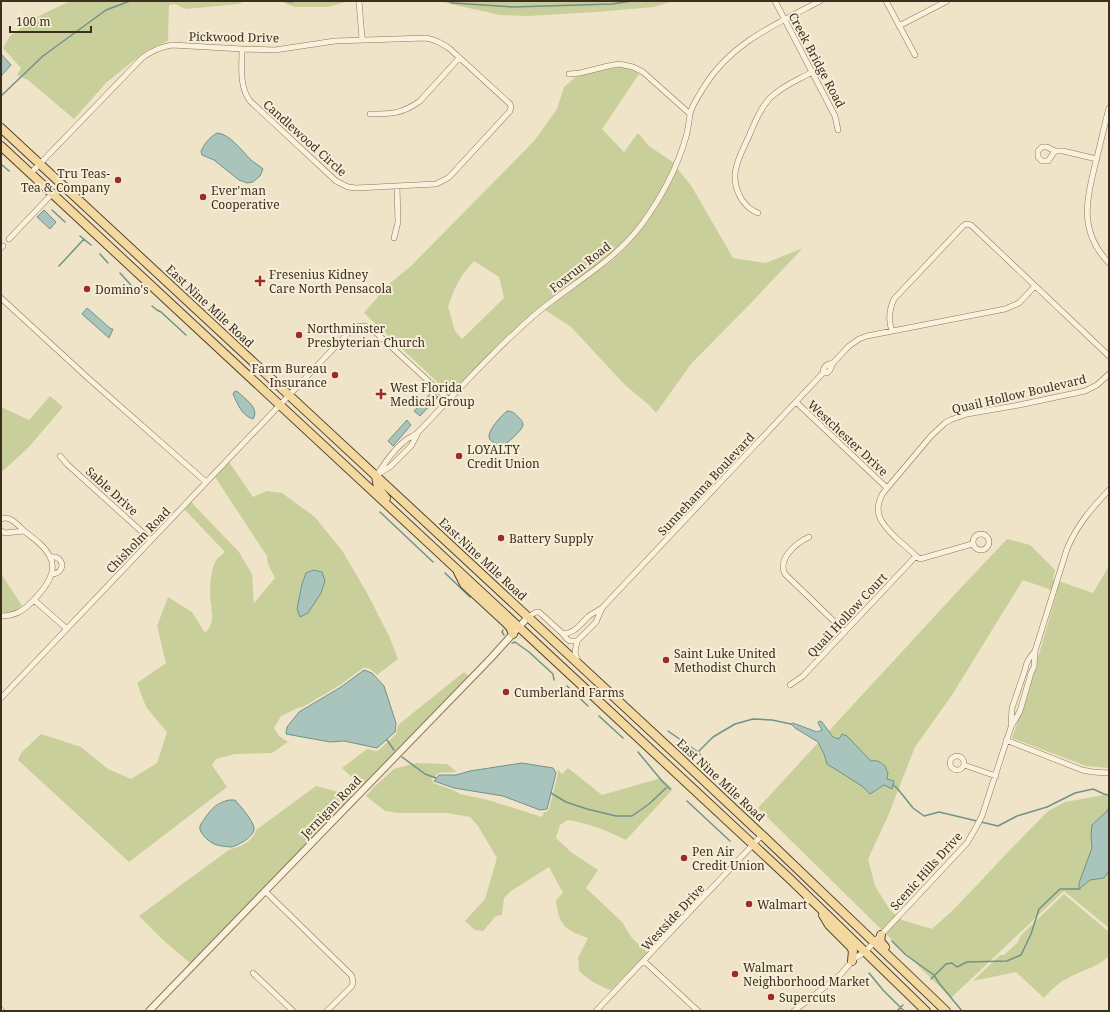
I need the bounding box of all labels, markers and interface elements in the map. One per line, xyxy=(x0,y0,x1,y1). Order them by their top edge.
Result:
scale bar xyxy=(10,8,91,34)
street label: Creek Bridge Road xyxy=(785,9,850,111)
text: 100 m xyxy=(16,13,51,30)
street label: Pickwood Drive xyxy=(189,28,279,46)
street label: Candlewood Circle xyxy=(260,96,350,180)
place label: Tru Teas- Tea & Company xyxy=(21,165,110,196)
marker: Tru Teas- Tea & Company xyxy=(113,175,123,185)
place label: Ever'man Cooperative xyxy=(211,182,280,213)
marker: Ever'man Cooperative xyxy=(198,192,208,202)
street label: Foxrun Road xyxy=(546,237,615,296)
street label: East Nine Mile Road xyxy=(162,261,258,352)
place label: Fresenius Kidney Care North Pensacola xyxy=(269,266,392,297)
marker: Fresenius Kidney Care North Pensacola xyxy=(254,275,266,287)
place label: Domino's xyxy=(95,281,149,298)
marker: Domino's xyxy=(82,284,92,294)
place label: Northminster Presbyterian Church xyxy=(307,320,426,351)
marker: Northminster Presbyterian Church xyxy=(294,330,304,340)
place label: Farm Bureau Insurance xyxy=(252,360,327,391)
marker: Farm Bureau Insurance xyxy=(330,370,340,380)
street label: Quail Hollow Boulevard xyxy=(950,370,1089,418)
place label: West Florida Medical Group xyxy=(390,379,475,410)
marker: West Florida Medical Group xyxy=(375,388,387,400)
street label: Westchester Drive xyxy=(804,396,892,480)
street label: Sunnehanna Boulevard xyxy=(654,428,759,539)
place label: LOYALTY Credit Union xyxy=(467,441,540,472)
marker: LOYALTY Credit Union xyxy=(454,451,464,461)
street label: Sable Drive xyxy=(82,463,142,519)
street label: Chisholm Road xyxy=(102,503,174,577)
street label: East Nine Mile Road xyxy=(435,514,531,605)
place label: Battery Supply xyxy=(509,530,594,547)
marker: Battery Supply xyxy=(496,533,506,543)
street label: Quail Hollow Court xyxy=(803,569,891,661)
place label: Saint Luke United Methodist Church xyxy=(674,645,777,676)
marker: Saint Luke United Methodist Church xyxy=(661,655,671,665)
place label: Cumberland Farms xyxy=(514,684,624,701)
marker: Cumberland Farms xyxy=(501,687,511,697)
street label: East Nine Mile Road xyxy=(673,735,769,826)
street label: Jernigan Road xyxy=(296,772,366,843)
street label: Scenic Hills Drive xyxy=(886,828,966,914)
place label: Pen Air Credit Union xyxy=(692,843,765,874)
marker: Pen Air Credit Union xyxy=(679,853,689,863)
street label: Westside Drive xyxy=(638,880,708,954)
place label: Walmart xyxy=(757,896,807,913)
marker: Walmart xyxy=(744,899,754,909)
place label: Walmart Neighborhood Market xyxy=(743,959,869,990)
marker: Walmart Neighborhood Market xyxy=(730,969,740,979)
place label: Supercuts xyxy=(779,989,836,1006)
marker: Supercuts xyxy=(766,992,776,1002)

